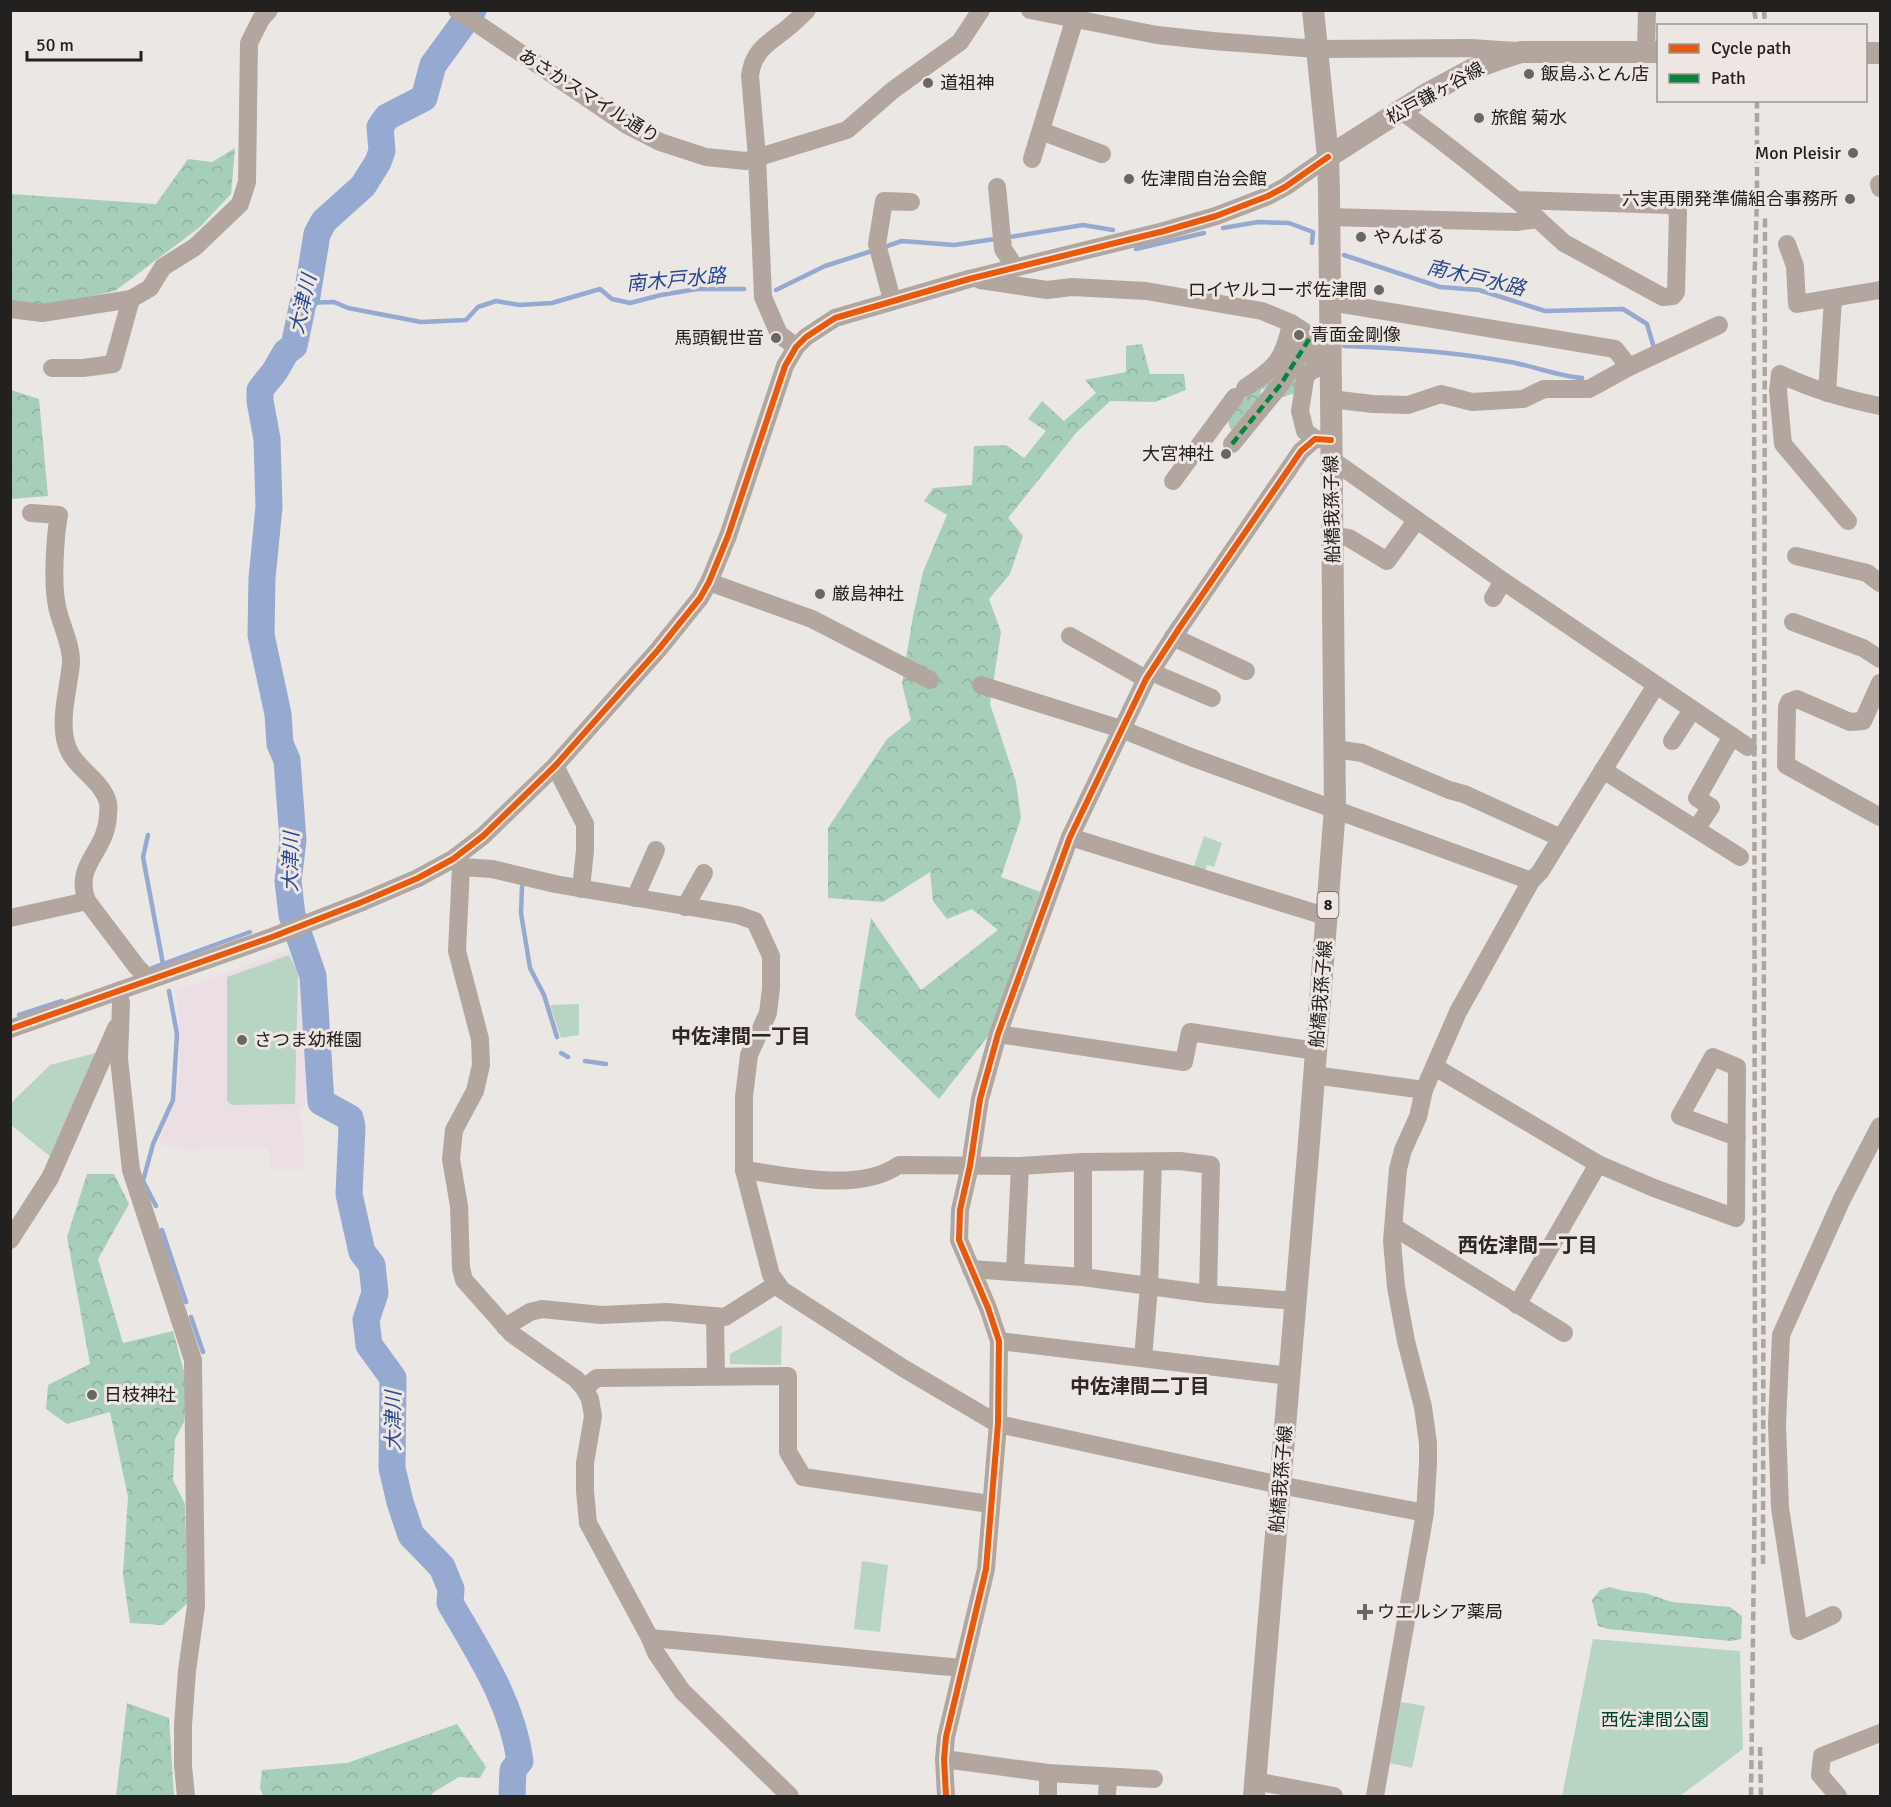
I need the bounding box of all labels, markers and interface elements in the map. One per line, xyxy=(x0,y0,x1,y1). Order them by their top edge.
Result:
scale bar xyxy=(27,24,141,62)
legend xyxy=(1657,24,1867,102)
text: 50 m xyxy=(36,34,74,56)
text: Cycle path xyxy=(1711,37,1791,59)
street label: あさかスマイル通り xyxy=(515,44,663,148)
street label: 松戸鎌ヶ谷線 xyxy=(1382,57,1488,129)
place label: 飯島ふとん店 xyxy=(1541,63,1649,85)
marker: 飯島ふとん店 xyxy=(1522,67,1536,81)
text: Path xyxy=(1711,67,1746,89)
place label: 道祖神 xyxy=(940,72,994,94)
marker: 道祖神 xyxy=(921,76,935,90)
place label: 旅館 菊水 xyxy=(1491,107,1567,129)
marker: 旅館 菊水 xyxy=(1472,111,1486,125)
place label: Mon Pleisir xyxy=(1755,142,1841,164)
marker: Mon Pleisir xyxy=(1846,146,1860,160)
place label: 佐津間自治会館 xyxy=(1141,168,1267,190)
marker: 佐津間自治会館 xyxy=(1122,172,1136,186)
place label: 六実再開発準備組合事務所 xyxy=(1622,188,1838,210)
marker: 六実再開発準備組合事務所 xyxy=(1843,192,1857,206)
place label: やんばる xyxy=(1373,226,1445,248)
marker: やんばる xyxy=(1354,230,1368,244)
water label: 南木戸水路 xyxy=(1424,255,1529,302)
water label: 南木戸水路 xyxy=(625,263,729,297)
water label: 大津川 xyxy=(284,270,322,336)
place label: ロイヤルコーポ佐津間 xyxy=(1188,279,1367,301)
marker: ロイヤルコーポ佐津間 xyxy=(1372,283,1386,297)
place label: 青面金剛像 xyxy=(1311,324,1401,346)
place label: 馬頭観世音 xyxy=(674,327,764,349)
marker: 青面金剛像 xyxy=(1292,328,1306,342)
marker: 馬頭観世音 xyxy=(769,331,783,345)
place label: 大宮神社 xyxy=(1142,443,1214,465)
marker: 大宮神社 xyxy=(1219,447,1233,461)
street label: 船橋我孫子線 xyxy=(1320,455,1344,563)
place label: 厳島神社 xyxy=(832,583,904,605)
marker: 厳島神社 xyxy=(813,587,827,601)
water label: 大津川 xyxy=(278,830,304,892)
road number: 8 xyxy=(1318,892,1338,918)
street label: 船橋我孫子線 xyxy=(1305,939,1337,1049)
district label: 中佐津間一丁目 xyxy=(671,1024,811,1049)
place label: さつま幼稚園 xyxy=(254,1029,362,1051)
marker: さつま幼稚園 xyxy=(235,1033,249,1047)
district label: 西佐津間一丁目 xyxy=(1458,1233,1598,1258)
district label: 中佐津間二丁目 xyxy=(1070,1374,1210,1399)
place label: 日枝神社 xyxy=(104,1384,176,1406)
marker: 日枝神社 xyxy=(85,1388,99,1402)
water label: 大津川 xyxy=(381,1389,406,1451)
street label: 船橋我孫子線 xyxy=(1265,1424,1297,1534)
place label: ウエルシア薬局 xyxy=(1377,1601,1503,1623)
marker: ウエルシア薬局 xyxy=(1358,1605,1372,1619)
park label: 西佐津間公園 xyxy=(1601,1709,1709,1731)

